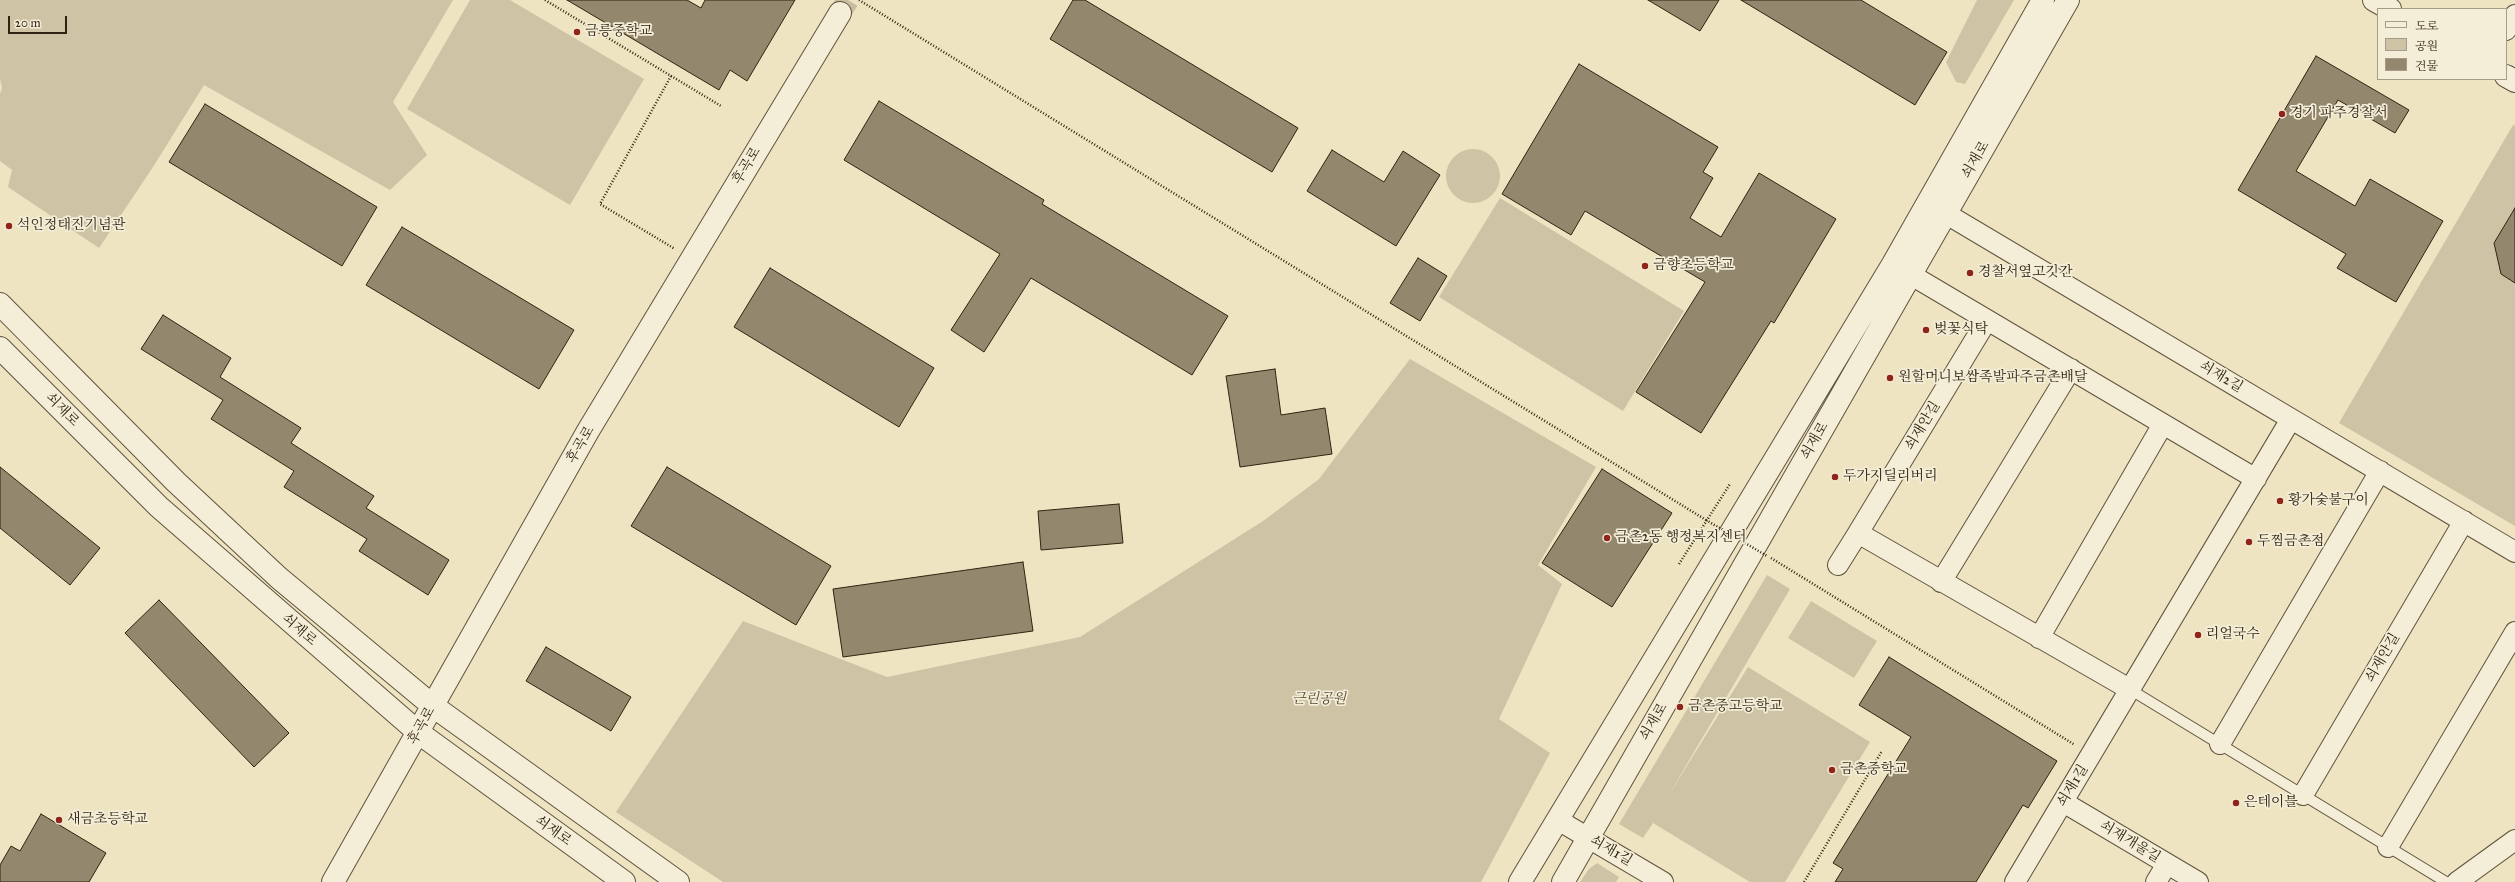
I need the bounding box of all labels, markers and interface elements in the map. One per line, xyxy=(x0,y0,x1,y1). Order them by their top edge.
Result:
scale bar xyxy=(10,8,69,34)
legend xyxy=(2377,8,2507,80)
text: 20 m xyxy=(15,16,41,30)
text: 도로 xyxy=(2415,19,2438,33)
place label: 금릉중학교 xyxy=(585,24,653,40)
marker: 금릉중학교 xyxy=(572,27,582,37)
text: 공원 xyxy=(2415,39,2438,53)
text: 건물 xyxy=(2415,59,2438,73)
place label: 경기 파주경찰서 xyxy=(2290,106,2388,122)
marker: 경기 파주경찰서 xyxy=(2277,109,2287,119)
street label: 쇠재로 xyxy=(1959,138,1993,182)
street label: 후곡로 xyxy=(729,144,765,188)
place label: 석인정태진기념관 xyxy=(17,218,125,234)
marker: 석인정태진기념관 xyxy=(4,221,14,231)
place label: 금향초등학교 xyxy=(1653,258,1734,274)
marker: 금향초등학교 xyxy=(1640,261,1650,271)
place label: 경찰서옆고깃간 xyxy=(1978,265,2073,281)
marker: 경찰서옆고깃간 xyxy=(1965,268,1975,278)
place label: 벚꽃식탁 xyxy=(1934,322,1988,338)
marker: 벚꽃식탁 xyxy=(1921,325,1931,335)
street label: 쇠재2길 xyxy=(2196,358,2246,396)
place label: 원할머니보쌈족발파주금촌배달 xyxy=(1898,370,2087,386)
marker: 원할머니보쌈족발파주금촌배달 xyxy=(1885,373,1895,383)
street label: 쇠재로 xyxy=(42,390,82,430)
street label: 쇠재안길 xyxy=(1902,398,1944,454)
street label: 쇠재로 xyxy=(1798,419,1832,463)
street label: 후곡로 xyxy=(564,423,598,467)
place label: 두가지딜리버리 xyxy=(1843,469,1938,485)
marker: 두가지딜리버리 xyxy=(1830,472,1840,482)
place label: 황가숯불구이 xyxy=(2288,493,2369,509)
marker: 황가숯불구이 xyxy=(2275,496,2285,506)
place label: 금촌2동 행정복지센터 xyxy=(1615,530,1747,546)
marker: 금촌2동 행정복지센터 xyxy=(1602,533,1612,543)
place label: 두찜금촌점 xyxy=(2257,534,2325,550)
marker: 두찜금촌점 xyxy=(2244,537,2254,547)
street label: 쇠재로 xyxy=(278,610,320,650)
place label: 리얼국수 xyxy=(2206,627,2260,643)
marker: 리얼국수 xyxy=(2193,630,2203,640)
street label: 쇠재안길 xyxy=(2362,630,2404,686)
park label: 근린공원 xyxy=(1292,692,1346,708)
place label: 금촌중고등학교 xyxy=(1688,699,1783,715)
street label: 쇠재로 xyxy=(1637,700,1671,744)
marker: 금촌중고등학교 xyxy=(1675,702,1685,712)
street label: 후곡로 xyxy=(405,704,439,748)
place label: 금촌중학교 xyxy=(1840,762,1908,778)
street label: 쇠재1길 xyxy=(2054,762,2092,810)
marker: 금촌중학교 xyxy=(1827,765,1837,775)
place label: 은테이블 xyxy=(2244,795,2298,811)
marker: 은테이블 xyxy=(2231,798,2241,808)
place label: 새금초등학교 xyxy=(67,812,148,828)
street label: 쇠재로 xyxy=(532,812,574,850)
marker: 새금초등학교 xyxy=(54,815,64,825)
street label: 쇠재개울길 xyxy=(2097,817,2163,867)
street label: 쇠재1길 xyxy=(1587,832,1635,870)

